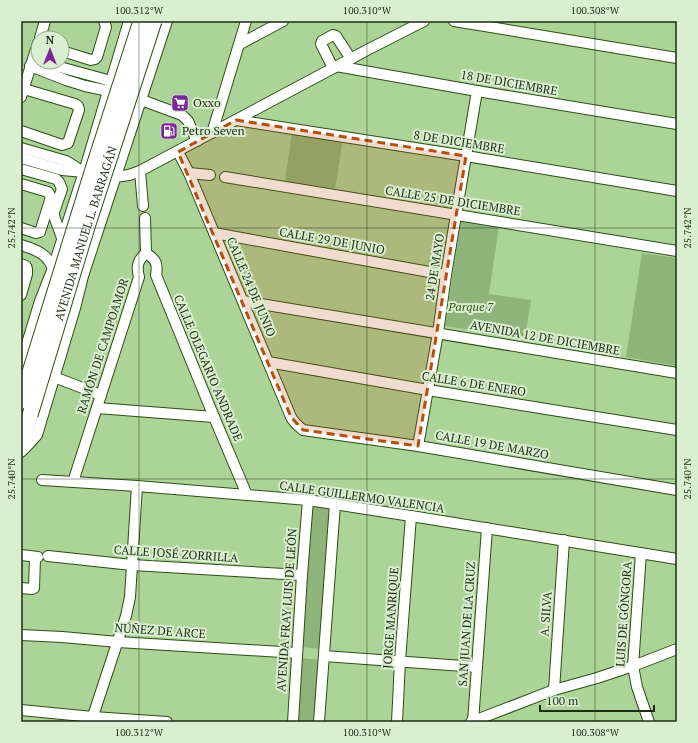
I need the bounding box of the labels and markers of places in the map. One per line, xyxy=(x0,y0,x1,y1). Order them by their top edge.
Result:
supermarket icon: Oxxo xyxy=(170,93,190,113)
place label: Oxxo xyxy=(193,95,221,110)
fuel station icon: Petro Seven xyxy=(159,121,179,141)
place label: Petro Seven xyxy=(182,123,245,138)

